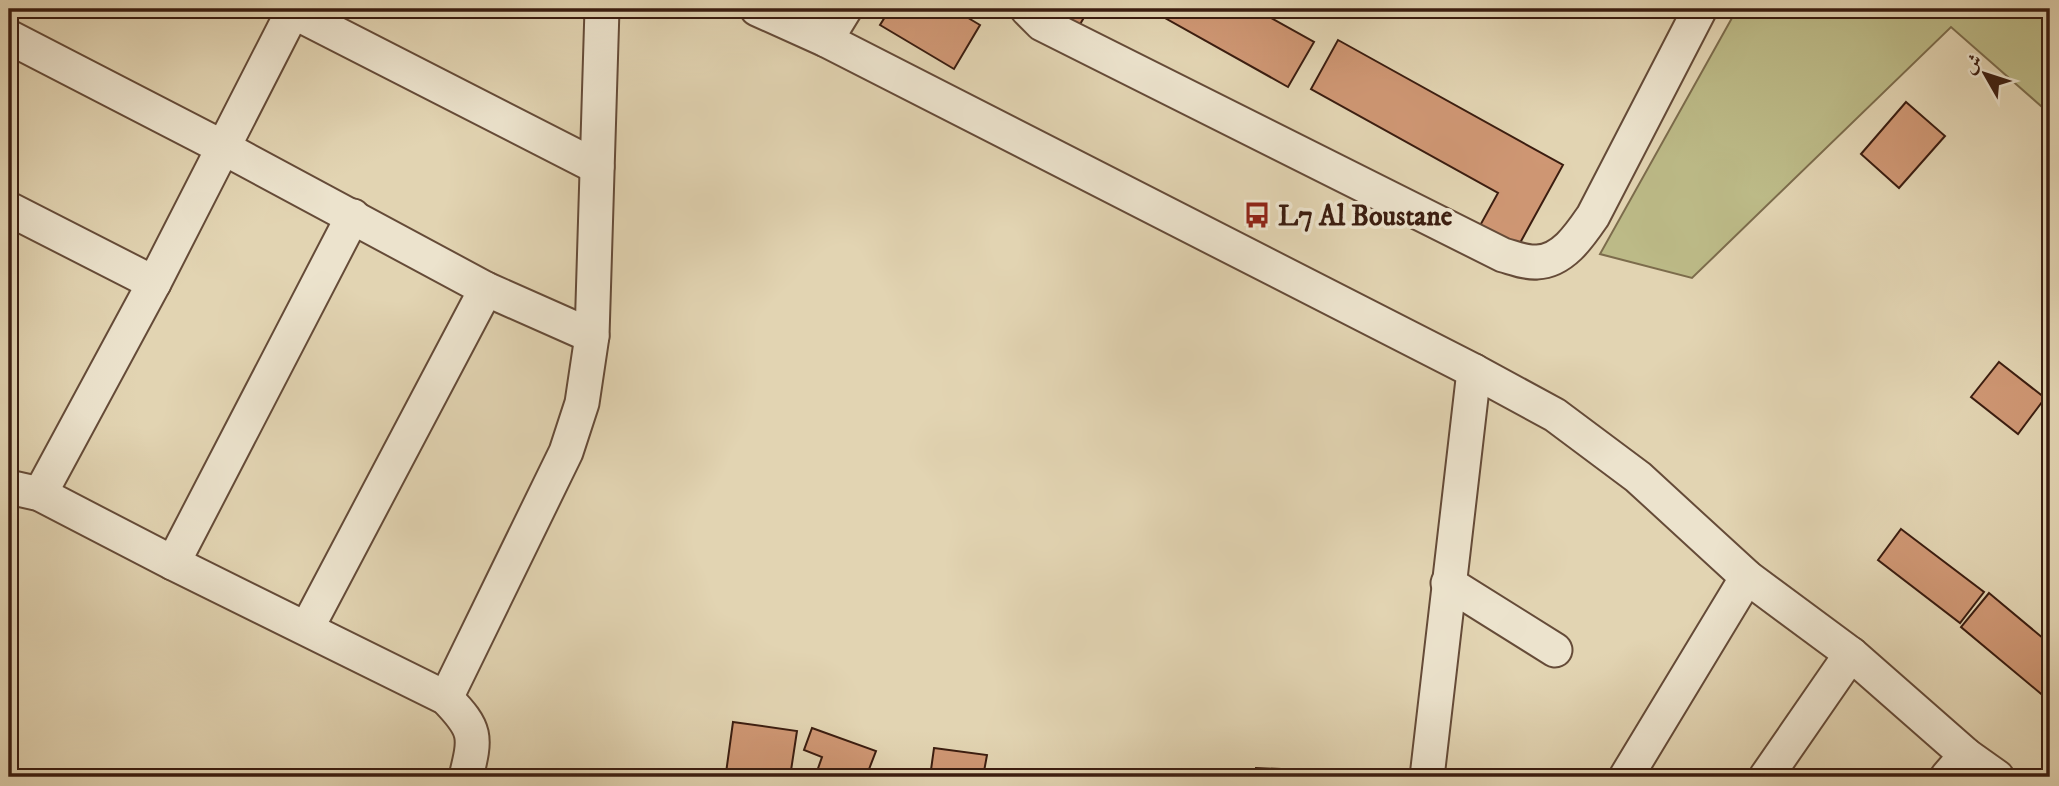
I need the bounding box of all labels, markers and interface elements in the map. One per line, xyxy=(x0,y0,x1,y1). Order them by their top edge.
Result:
north arrow xyxy=(1951,38,2021,108)
text: ش xyxy=(1958,50,1988,79)
place label: L7 Al Boustane xyxy=(1278,199,1453,234)
bus stop icon: L7 Al Boustane xyxy=(1242,200,1272,230)

